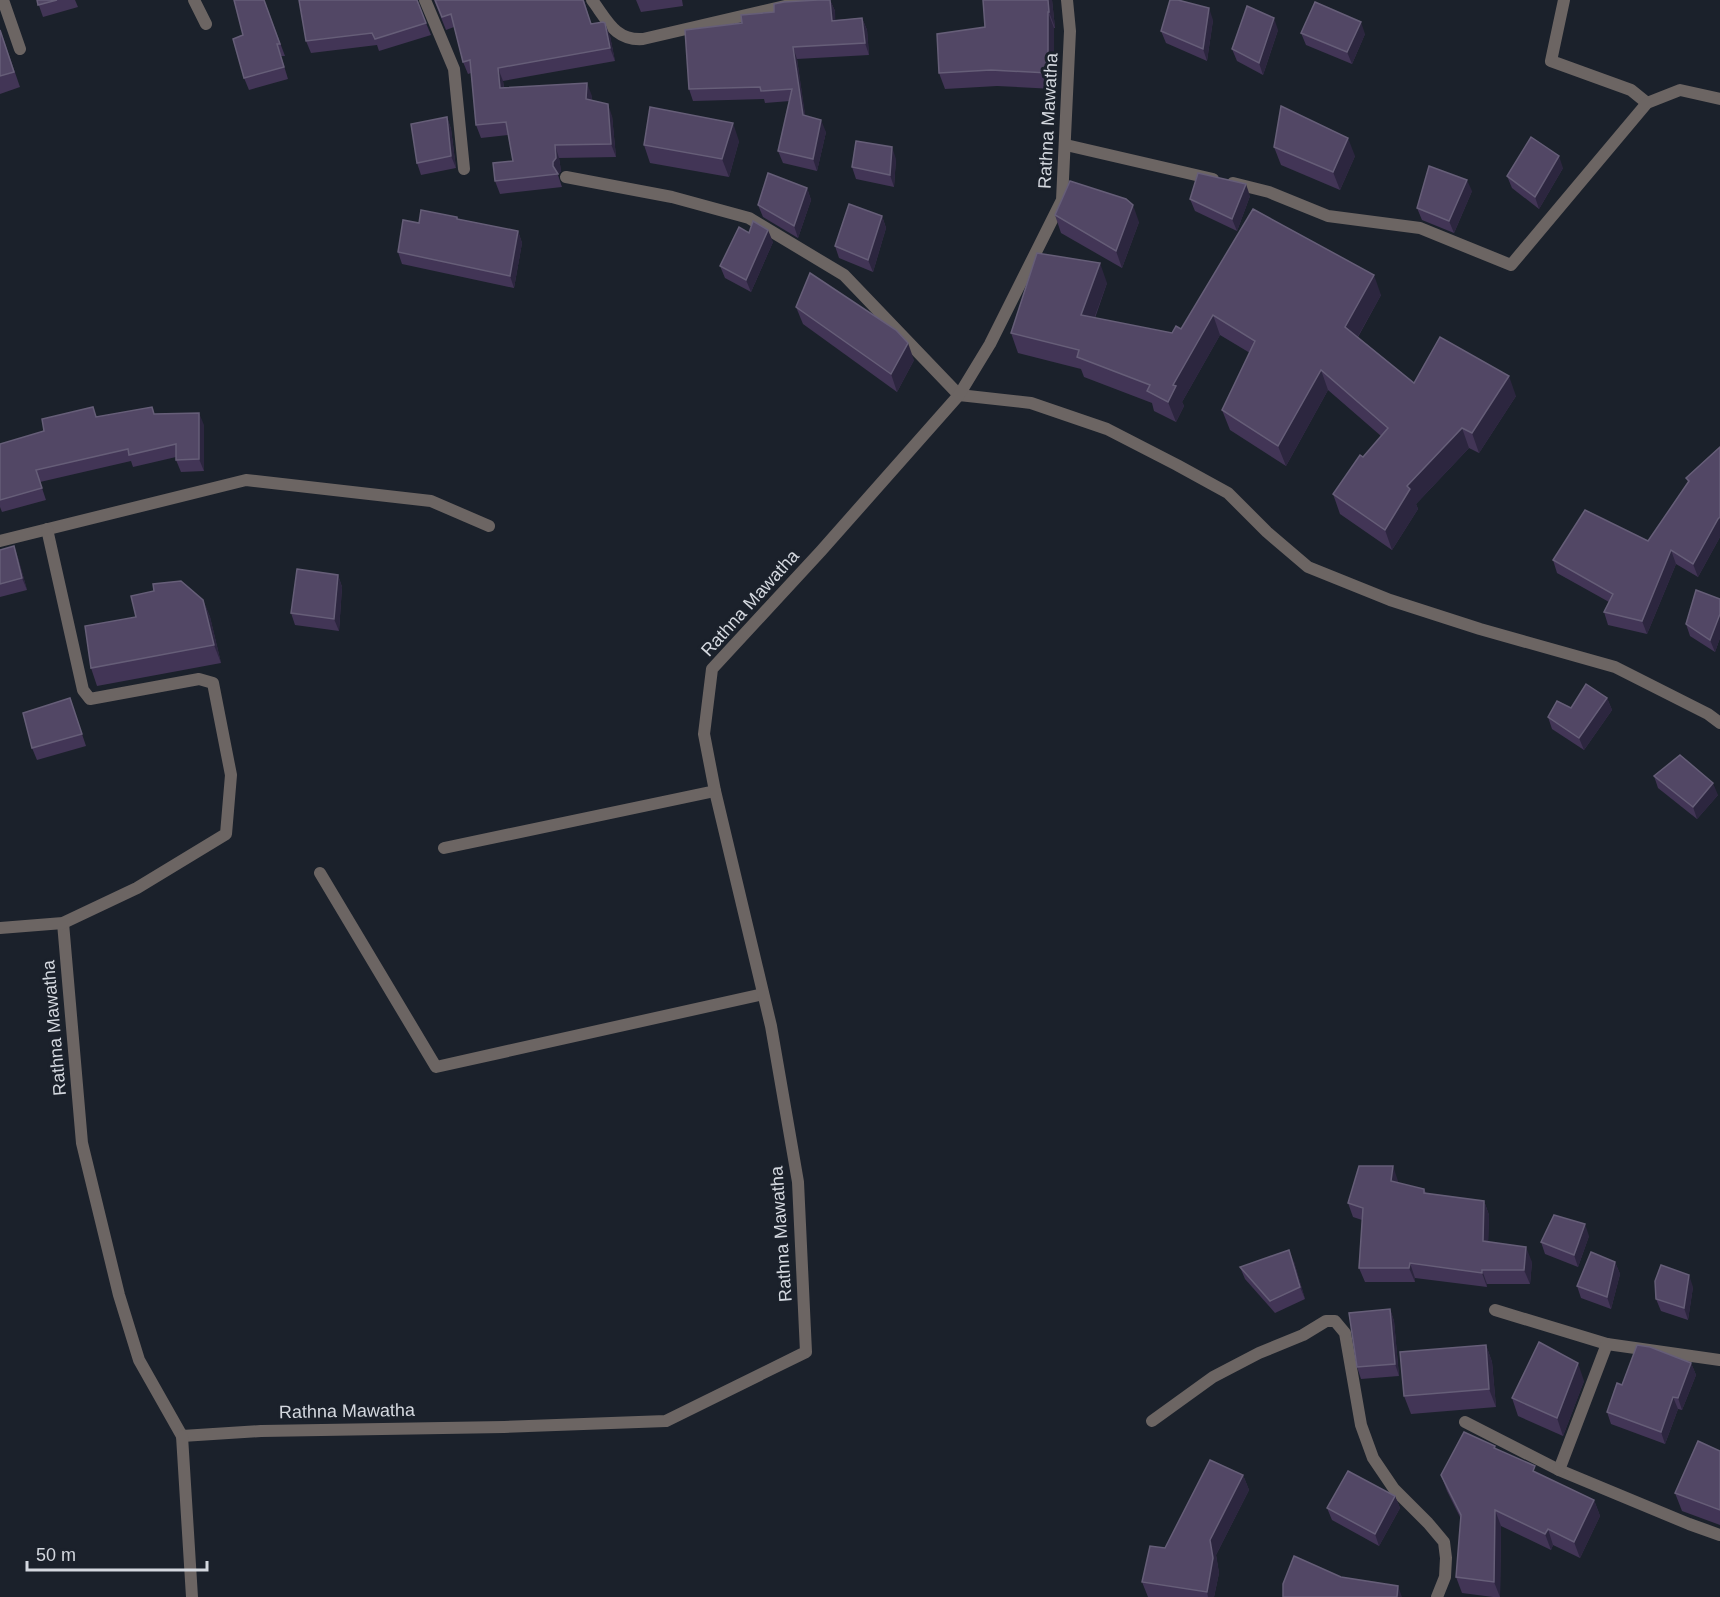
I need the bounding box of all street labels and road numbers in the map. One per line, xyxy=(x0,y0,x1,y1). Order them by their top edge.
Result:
street label: Rathna Mawatha xyxy=(1034,52,1062,189)
street label: Rathna Mawatha xyxy=(697,545,804,660)
street label: Rathna Mawatha xyxy=(38,958,70,1097)
street label: Rathna Mawatha xyxy=(766,1164,796,1303)
street label: Rathna Mawatha xyxy=(279,1400,416,1422)

